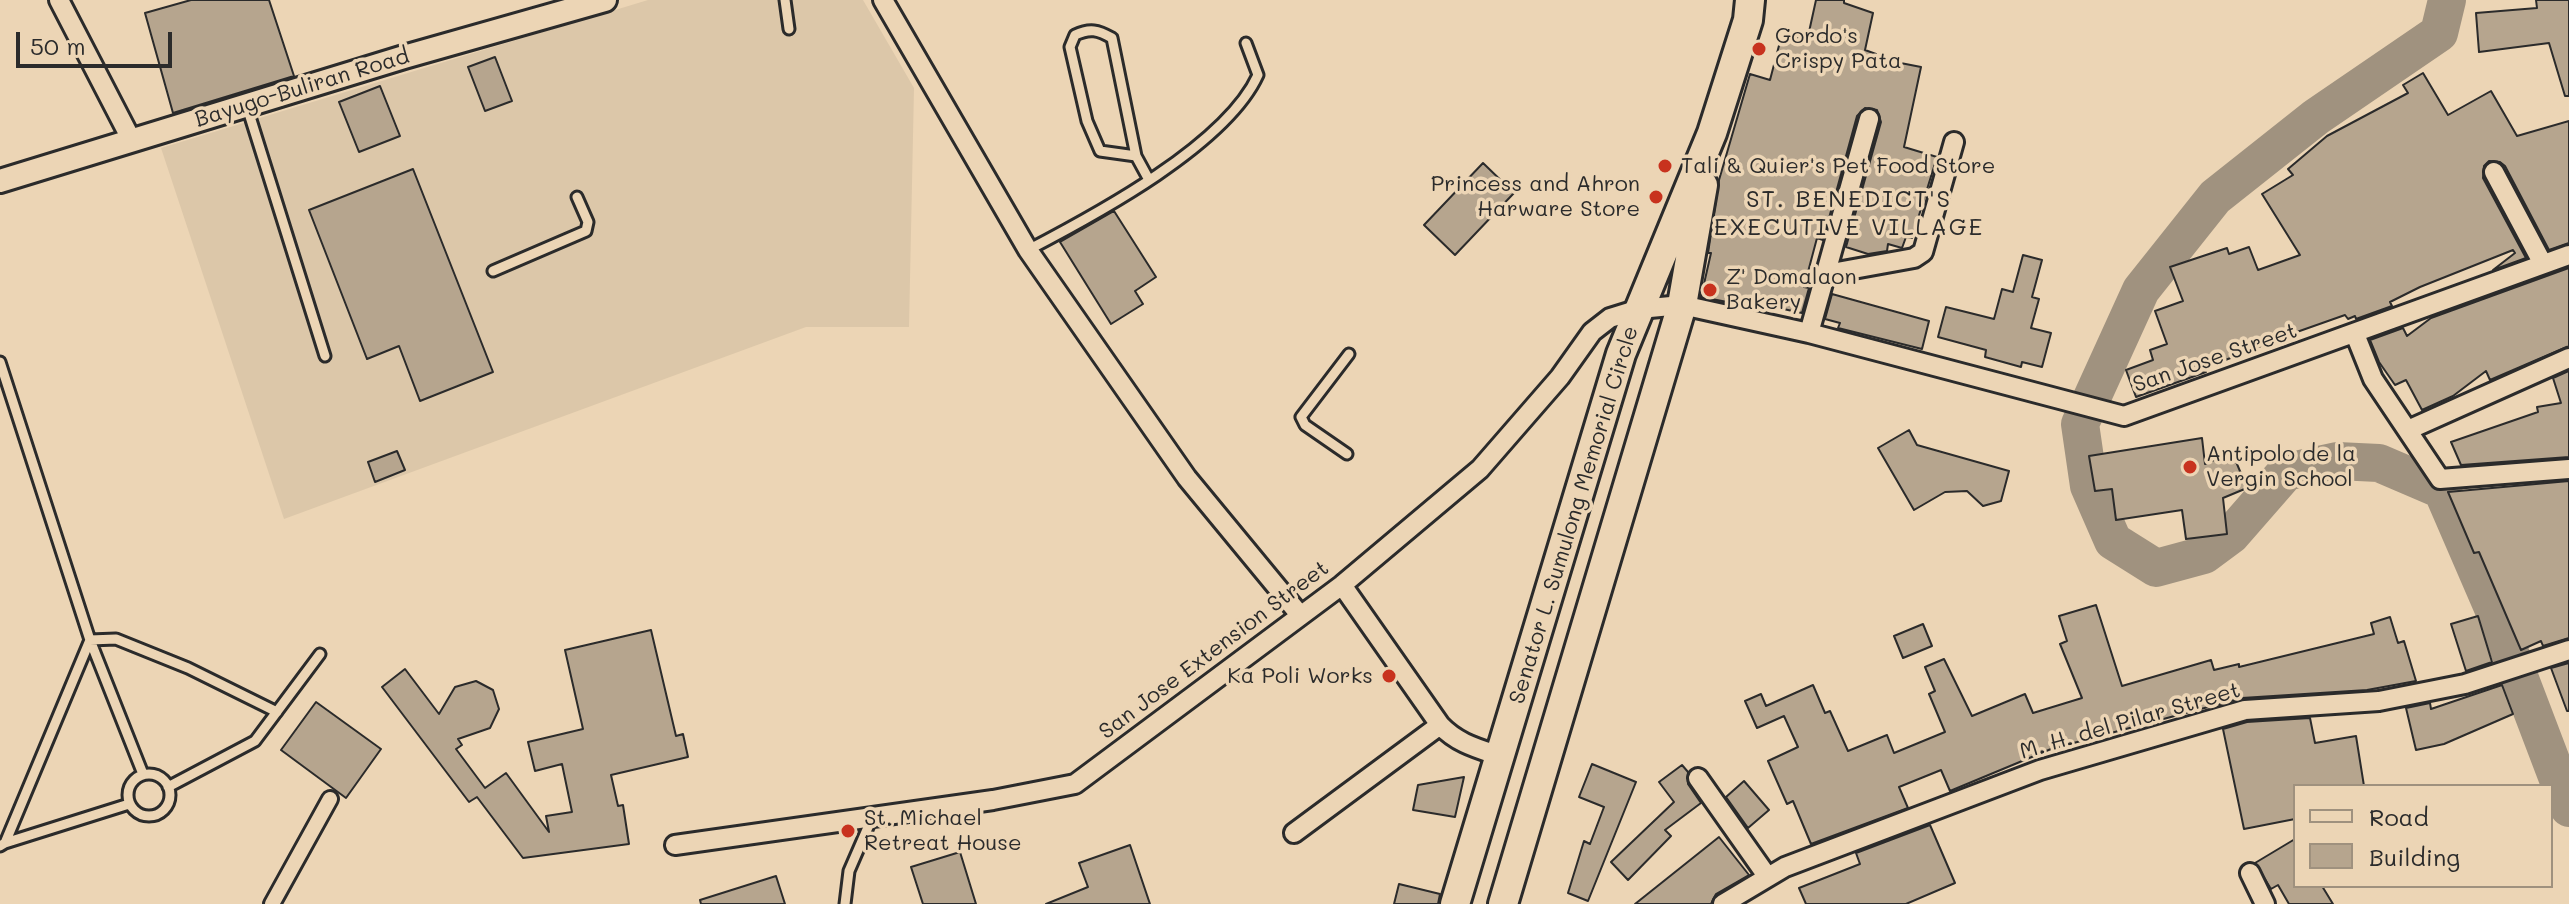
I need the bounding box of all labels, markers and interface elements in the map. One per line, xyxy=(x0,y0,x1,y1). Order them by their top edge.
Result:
scale bar xyxy=(20,16,176,66)
place label: Gordo's Crispy Pata xyxy=(1775,23,1902,74)
text: 50 m xyxy=(30,30,86,61)
marker: Gordo's Crispy Pata xyxy=(1750,40,1768,58)
street label: Bayugo-Buliran Road xyxy=(192,43,412,133)
place label: Tali & Quier's Pet Food Store xyxy=(1681,153,1995,179)
marker: Tali & Quier's Pet Food Store xyxy=(1656,157,1674,175)
place label: Princess and Ahron Harware Store xyxy=(1431,171,1640,222)
district label: ST. BENEDICT'S EXECUTIVE VILLAGE xyxy=(1714,186,1984,242)
marker: Princess and Ahron Harware Store xyxy=(1647,188,1665,206)
place label: Z' Domalaon Bakery xyxy=(1726,264,1857,316)
marker: Z' Domalaon Bakery xyxy=(1701,281,1719,299)
street label: San Jose Street xyxy=(2129,318,2301,398)
street label: Senator L. Sumulong Memorial Circle xyxy=(1504,323,1644,707)
place label: Antipolo de la Vergin School xyxy=(2206,441,2356,492)
marker: Antipolo de la Vergin School xyxy=(2181,458,2199,476)
street label: San Jose Extension Street xyxy=(1094,555,1334,745)
place label: Ka Poli Works xyxy=(1227,663,1373,689)
marker: Ka Poli Works xyxy=(1380,667,1398,685)
street label: M. H. del Pilar Street xyxy=(2017,677,2243,765)
legend xyxy=(2293,784,2553,888)
text: Road xyxy=(2369,801,2429,832)
place label: St. Michael Retreat House xyxy=(864,805,1022,856)
marker: St. Michael Retreat House xyxy=(839,822,857,840)
text: Building xyxy=(2369,841,2460,872)

